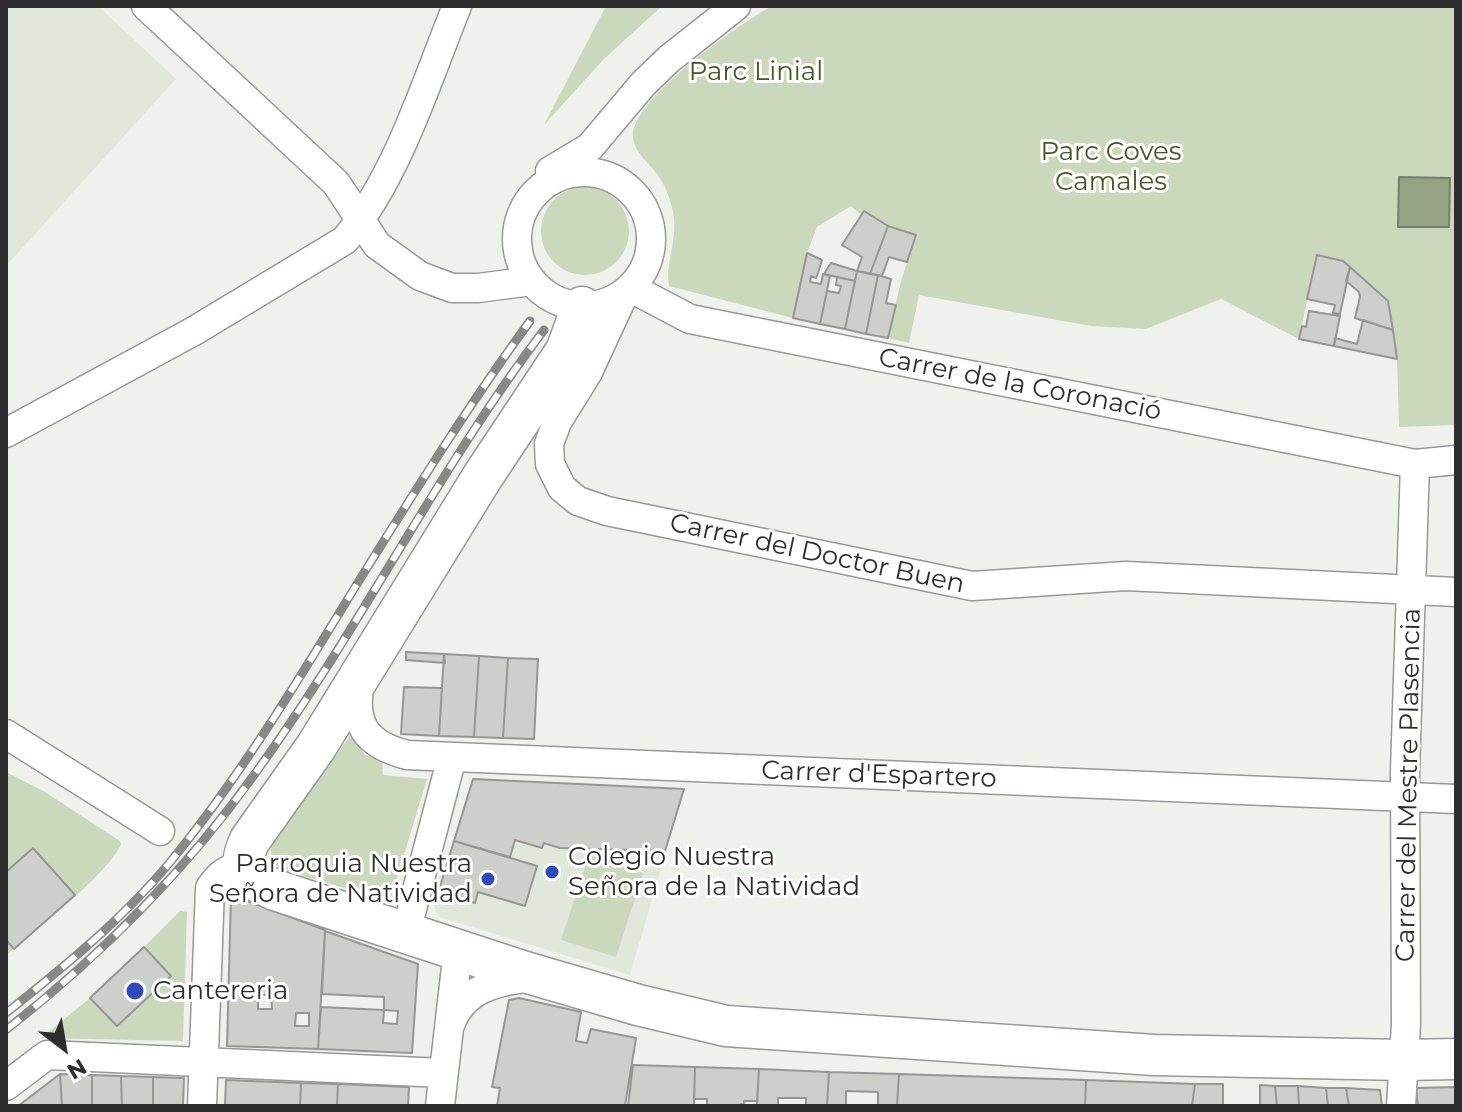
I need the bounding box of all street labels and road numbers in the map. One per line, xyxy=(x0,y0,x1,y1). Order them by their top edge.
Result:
street label: Carrer de la Coronació xyxy=(876,342,1164,428)
street label: Carrer del Doctor Buen xyxy=(667,508,967,600)
street label: Carrer del Mestre Plasencia xyxy=(1390,608,1428,962)
street label: Carrer d'Espartero xyxy=(761,755,997,795)

